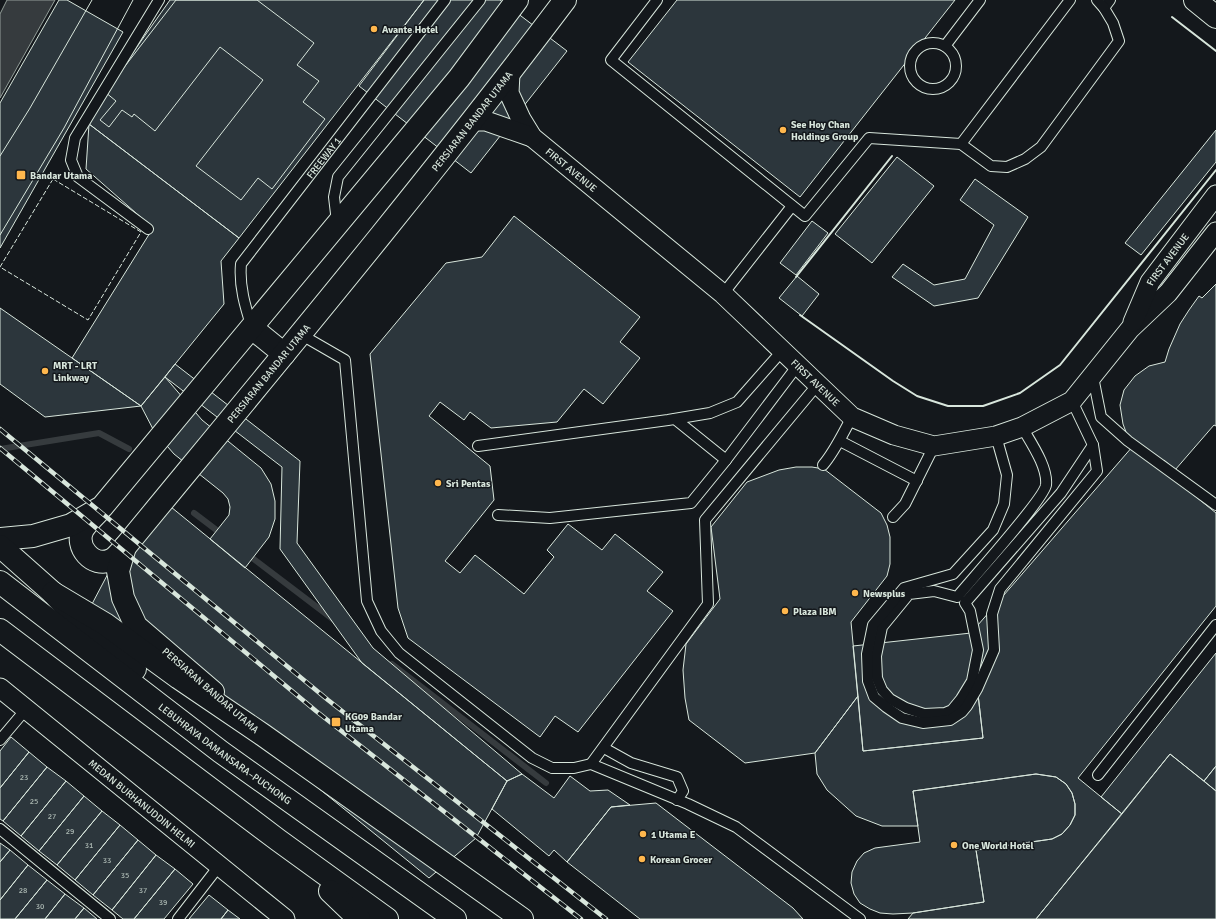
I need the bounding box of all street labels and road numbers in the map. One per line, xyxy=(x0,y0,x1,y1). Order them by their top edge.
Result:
street label: PERSIARAN BANDAR UTAMA xyxy=(429,69,515,174)
street label: FREEWAY 1 xyxy=(304,135,344,181)
street label: FIRST AVENUE xyxy=(543,146,599,195)
street label: FIRST AVENUE xyxy=(1144,231,1192,287)
street label: PERSIARAN BANDAR UTAMA xyxy=(225,322,313,426)
street label: FIRST AVENUE xyxy=(788,357,842,409)
street label: PERSIARAN BANDAR UTAMA xyxy=(160,646,261,736)
street label: LEBUHRAYA DAMANSARA–PUCHONG xyxy=(156,701,293,807)
street label: MEDAN BURHANUDDIN HELMI xyxy=(86,757,197,851)

